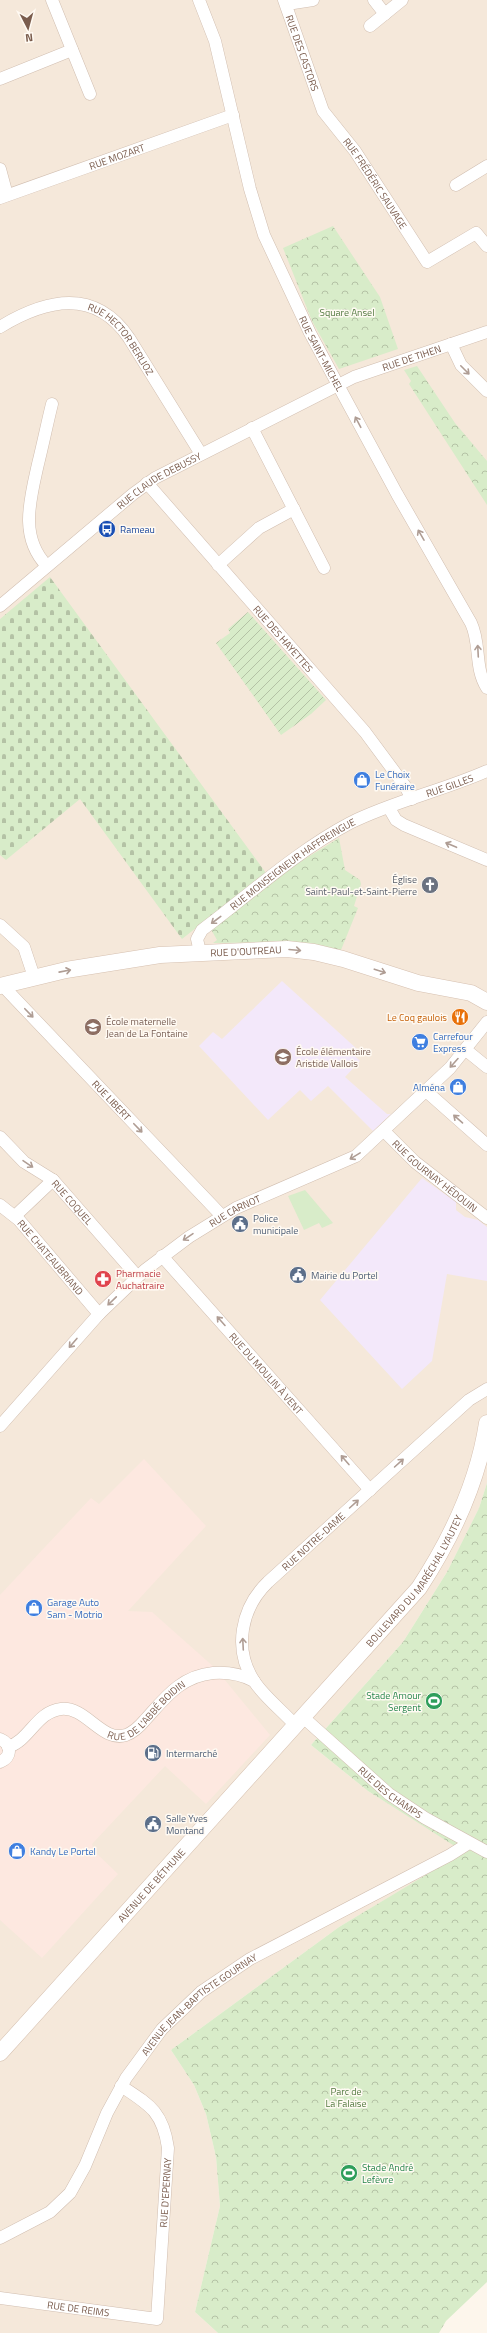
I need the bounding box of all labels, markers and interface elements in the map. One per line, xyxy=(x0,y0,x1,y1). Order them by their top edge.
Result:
north arrow xyxy=(8,8,48,48)
street label: RUE DES CASTORS xyxy=(282,13,323,93)
text: N xyxy=(24,30,34,46)
street label: RUE FRÉDÉRIC SAUVAGE xyxy=(340,135,411,232)
street label: RUE MOZART xyxy=(87,139,147,173)
street label: RUE HECTOR BERLIOZ xyxy=(86,299,158,378)
park label: Square Ansel xyxy=(320,305,374,320)
street label: RUE SAINT-MICHEL xyxy=(296,313,348,394)
street label: RUE DE TIHEN xyxy=(380,341,443,374)
one-way arrow xyxy=(460,365,470,375)
one-way arrow xyxy=(354,416,361,428)
street label: RUE CLAUDE DEBUSSY xyxy=(113,448,204,512)
bus stop icon: Rameau xyxy=(97,519,117,539)
place label: Rameau xyxy=(120,522,155,537)
one-way arrow xyxy=(416,529,424,541)
street label: RUE DES HAYETTES xyxy=(250,602,317,675)
one-way arrow xyxy=(474,645,482,658)
place label: Le Choix Funéraire xyxy=(375,767,415,794)
shop icon: Le Choix Funéraire xyxy=(352,770,372,790)
street label: RUE GILLES xyxy=(424,770,476,801)
street label: RUE MONSEIGNEUR HAFFREINGUE xyxy=(226,814,358,913)
one-way arrow xyxy=(446,841,458,848)
place label: Église Saint-Paul-et-Saint-Pierre xyxy=(305,872,417,899)
church icon: Église Saint-Paul-et-Saint-Pierre xyxy=(420,875,440,895)
one-way arrow xyxy=(210,916,221,924)
street label: RUE D'OUTREAU xyxy=(210,942,282,960)
one-way arrow xyxy=(288,946,301,953)
one-way arrow xyxy=(58,966,71,974)
one-way arrow xyxy=(373,968,386,975)
restaurant icon: Le Coq gaulois xyxy=(450,1007,470,1027)
one-way arrow xyxy=(24,1008,34,1018)
place label: Le Coq gaulois xyxy=(387,1010,447,1025)
place label: École maternelle Jean de La Fontaine xyxy=(106,1014,188,1041)
school or university icon: École maternelle Jean de La Fontaine xyxy=(83,1017,103,1037)
place label: Carrefour Express xyxy=(433,1029,473,1056)
supermarket icon: Carrefour Express xyxy=(410,1032,430,1052)
place label: École élémentaire Aristide Vallois xyxy=(296,1044,371,1071)
school or university icon: École élémentaire Aristide Vallois xyxy=(273,1047,293,1067)
one-way arrow xyxy=(450,1058,459,1068)
street label: RUE LIBERT xyxy=(89,1077,135,1124)
shop icon: Alména xyxy=(448,1077,468,1097)
place label: Alména xyxy=(413,1080,445,1095)
one-way arrow xyxy=(453,1115,463,1124)
one-way arrow xyxy=(133,1123,143,1133)
street label: RUE GOURNAY HÉDOUIN xyxy=(389,1136,481,1215)
one-way arrow xyxy=(350,1152,361,1160)
one-way arrow xyxy=(22,1160,33,1168)
street label: RUE COQUEL xyxy=(48,1176,96,1228)
street label: RUE CARNOT xyxy=(206,1191,263,1230)
place label: Police municipale xyxy=(253,1211,298,1238)
public building icon: Police municipale xyxy=(230,1214,250,1234)
street label: RUE CHATEAUBRIAND xyxy=(14,1216,87,1298)
one-way arrow xyxy=(183,1233,194,1241)
public building icon: Mairie du Portel xyxy=(288,1265,308,1285)
place label: Pharmacie Auchatraire xyxy=(116,1266,165,1293)
place label: Mairie du Portel xyxy=(311,1268,378,1283)
pharmacy icon: Pharmacie Auchatraire xyxy=(93,1269,113,1289)
one-way arrow xyxy=(106,1296,117,1305)
one-way arrow xyxy=(217,1317,226,1327)
street label: RUE DU MOULIN À VENT xyxy=(226,1329,307,1418)
one-way arrow xyxy=(68,1337,77,1348)
one-way arrow xyxy=(340,1455,350,1465)
one-way arrow xyxy=(394,1459,404,1468)
one-way arrow xyxy=(349,1499,359,1509)
street label: RUE NOTRE-DAME xyxy=(278,1508,349,1574)
street label: BOULEVARD DU MARÉCHAL LYAUTEY xyxy=(362,1512,466,1650)
place label: Garage Auto Sam - Motrio xyxy=(47,1595,103,1622)
shop icon: Garage Auto Sam - Motrio xyxy=(24,1598,44,1618)
one-way arrow xyxy=(239,1638,247,1651)
street label: RUE DE L'ABBÉ BOIDIN xyxy=(105,1676,188,1744)
place label: Stade Amour Sergent xyxy=(366,1688,422,1715)
sports icon: Stade Amour Sergent xyxy=(424,1691,444,1711)
fuel station icon: Intermarché xyxy=(143,1743,163,1763)
place label: Intermarché xyxy=(166,1746,217,1761)
street label: RUE DES CHAMPS xyxy=(355,1762,426,1822)
place label: Salle Yves Montand xyxy=(166,1811,208,1838)
public building icon: Salle Yves Montand xyxy=(143,1814,163,1834)
shop icon: Kandy Le Portel xyxy=(7,1841,27,1861)
place label: Kandy Le Portel xyxy=(30,1844,96,1859)
street label: AVENUE DE BÉTHUNE xyxy=(114,1845,189,1925)
street label: AVENUE JEAN-BAPTISTE GOURNAY xyxy=(137,1949,260,2059)
park label: Parc de La Falaise xyxy=(325,2084,367,2111)
street label: RUE D'EPERNAY xyxy=(155,2157,175,2228)
place label: Stade André Lefèvre xyxy=(362,2160,413,2187)
sports icon: Stade André Lefèvre xyxy=(339,2163,359,2183)
street label: RUE DE REIMS xyxy=(46,2297,110,2320)

